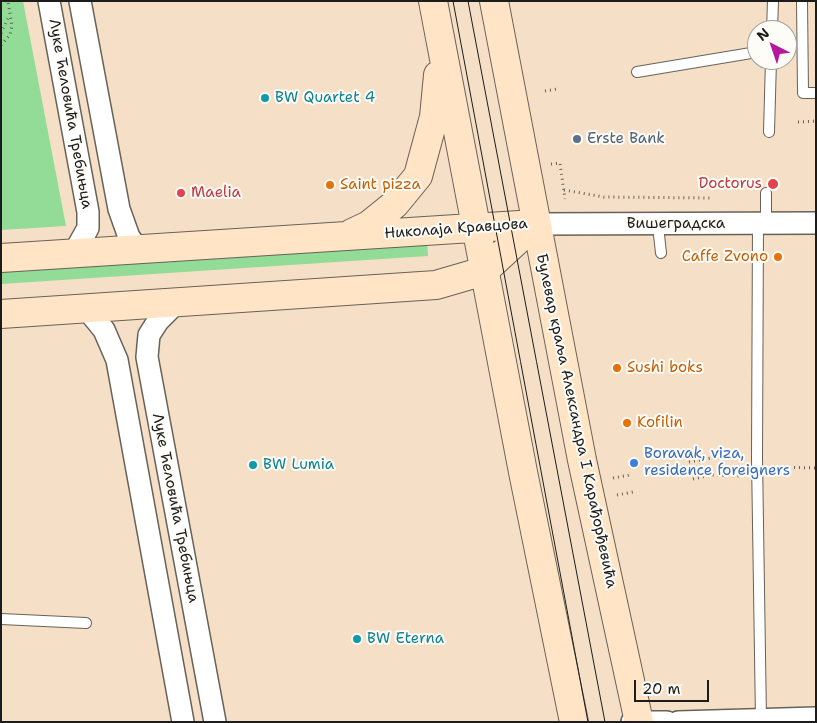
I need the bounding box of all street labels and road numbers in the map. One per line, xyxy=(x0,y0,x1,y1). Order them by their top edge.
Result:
street label: Луке Ћеловића Требињца xyxy=(44,18,96,210)
street label: Николаја Кравцова xyxy=(384,215,528,243)
street label: Вишеградска xyxy=(627,215,725,233)
street label: Булевар краља Александра I Карађорђевића xyxy=(532,252,620,590)
street label: Луке Ћеловића Требињца xyxy=(148,412,202,604)

